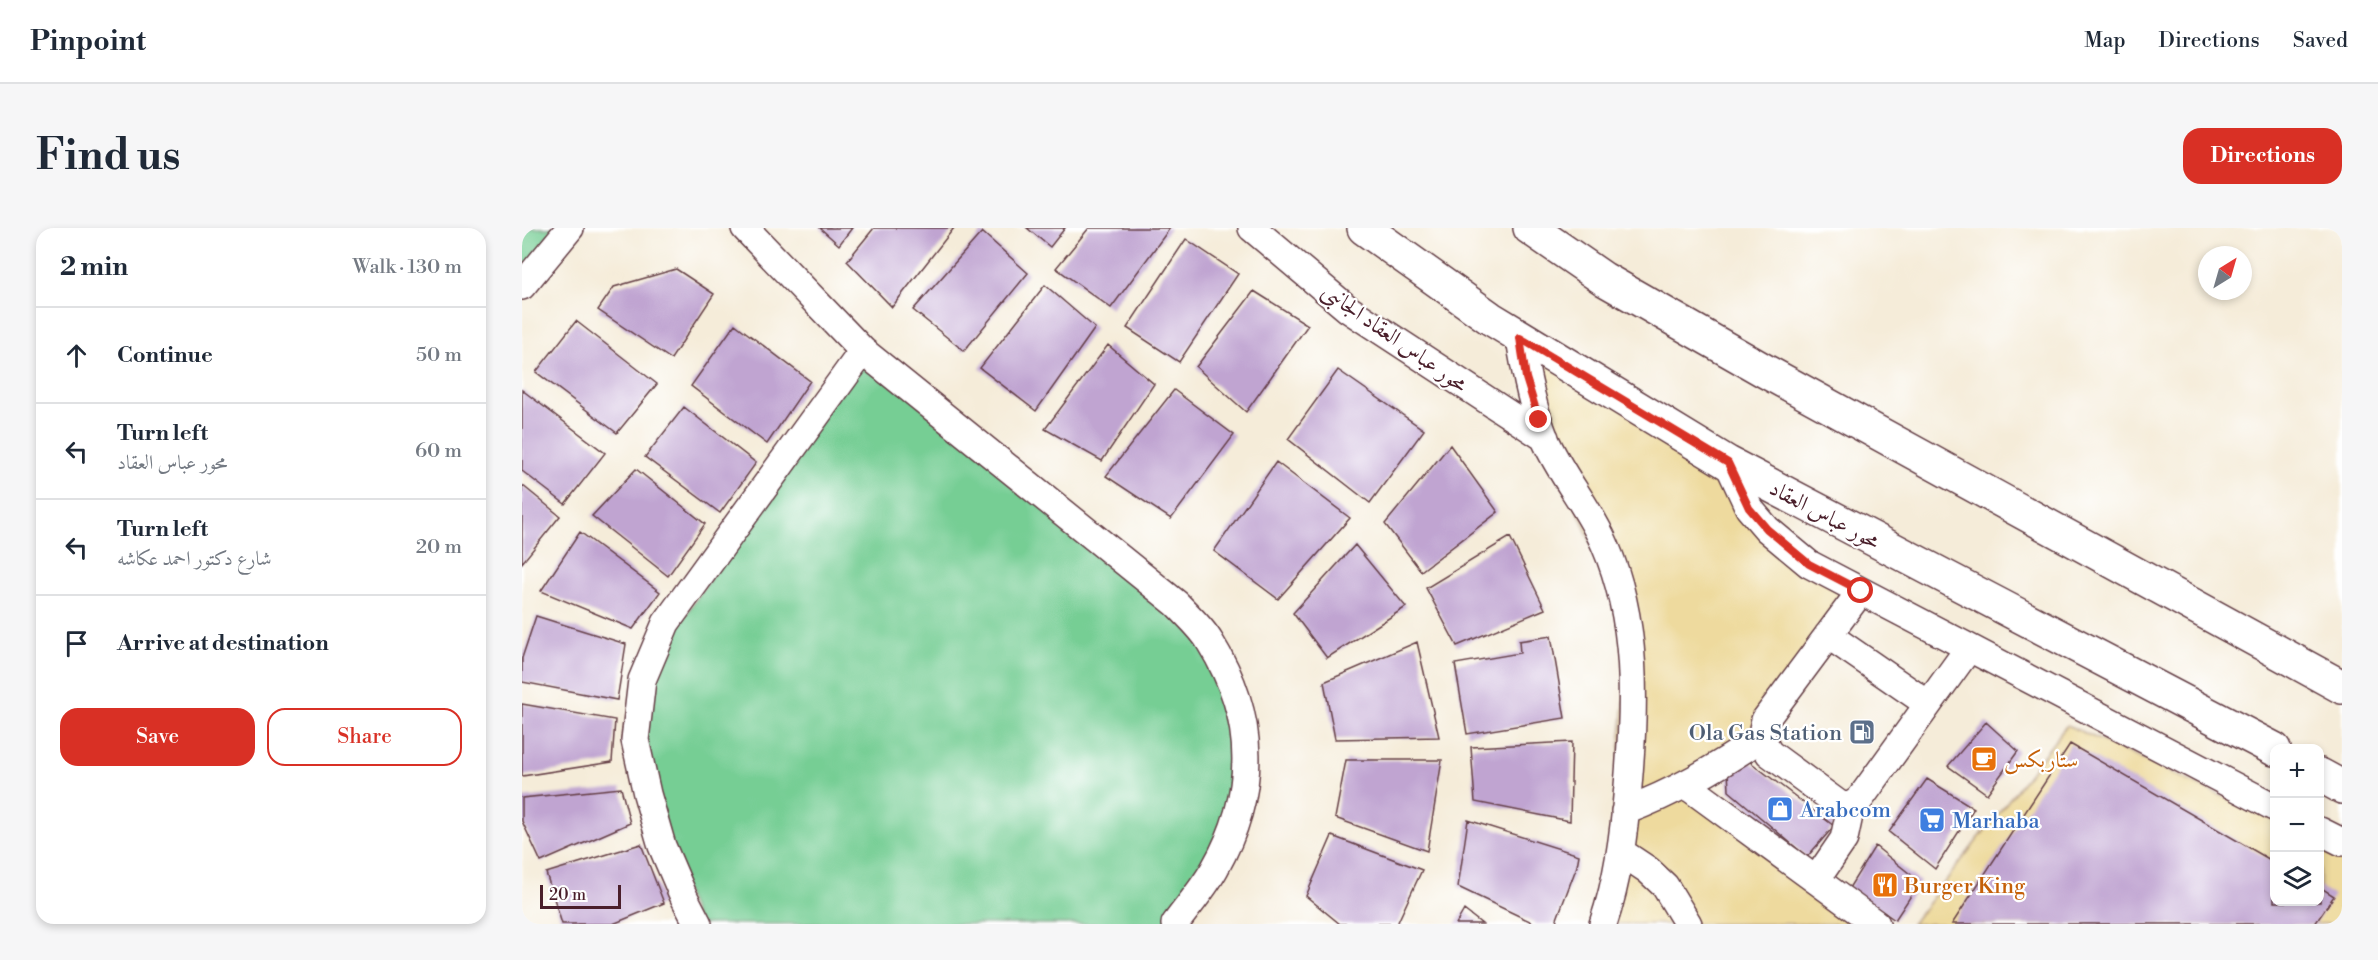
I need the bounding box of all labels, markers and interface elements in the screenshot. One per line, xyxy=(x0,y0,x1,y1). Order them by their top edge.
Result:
text: Pinpoint xyxy=(30,24,146,59)
text: Map xyxy=(2084,28,2126,54)
text: Directions xyxy=(2159,28,2260,54)
text: Saved xyxy=(2293,28,2348,54)
button: Directions xyxy=(2183,128,2342,184)
text: Find us xyxy=(36,130,180,183)
north arrow xyxy=(2198,246,2252,300)
text: 2 min xyxy=(60,251,128,283)
text: Walk · 130 m xyxy=(353,255,462,280)
street label: محور عباس العقاد الجانبى xyxy=(1315,278,1473,401)
icon: ahead xyxy=(60,339,93,372)
text: Continue xyxy=(117,342,213,369)
text: 50 m xyxy=(416,343,462,368)
route end xyxy=(1525,406,1551,432)
text: Turn left xyxy=(117,420,208,447)
icon: left xyxy=(60,435,93,468)
text: 60 m xyxy=(415,439,462,464)
text: محور عباس العقاد xyxy=(117,451,227,476)
street label: محور عباس العقاد xyxy=(1764,475,1885,556)
text: Turn left xyxy=(117,516,208,543)
icon: left xyxy=(60,531,93,564)
text: 20 m xyxy=(416,535,462,560)
text: شارع دكتور احمد عكاشه xyxy=(117,547,272,572)
route start xyxy=(1847,577,1873,603)
icon: arrive xyxy=(60,627,93,660)
text: Arrive at destination xyxy=(117,630,329,657)
button: Save xyxy=(60,708,255,766)
button: Share xyxy=(267,708,462,766)
fuel station icon: Ola Gas Station xyxy=(1847,717,1877,747)
place label: Ola Gas Station xyxy=(1689,720,1842,747)
cafe icon: ستاربكس xyxy=(1969,744,1999,774)
map controls xyxy=(2270,744,2324,906)
button: + xyxy=(2270,744,2324,798)
place label: ستاربكس xyxy=(2004,747,2078,775)
shop icon: Arabcom xyxy=(1765,794,1795,824)
place label: Arabcom xyxy=(1799,797,1891,824)
button: − xyxy=(2270,798,2324,852)
supermarket icon: Marhaba xyxy=(1917,805,1947,835)
place label: Marhaba xyxy=(1952,808,2041,835)
button: layers xyxy=(2270,852,2324,906)
restaurant icon: Burger King xyxy=(1870,870,1900,900)
place label: Burger King xyxy=(1903,873,2026,900)
scale bar xyxy=(540,882,621,910)
text: 20 m xyxy=(549,885,586,905)

